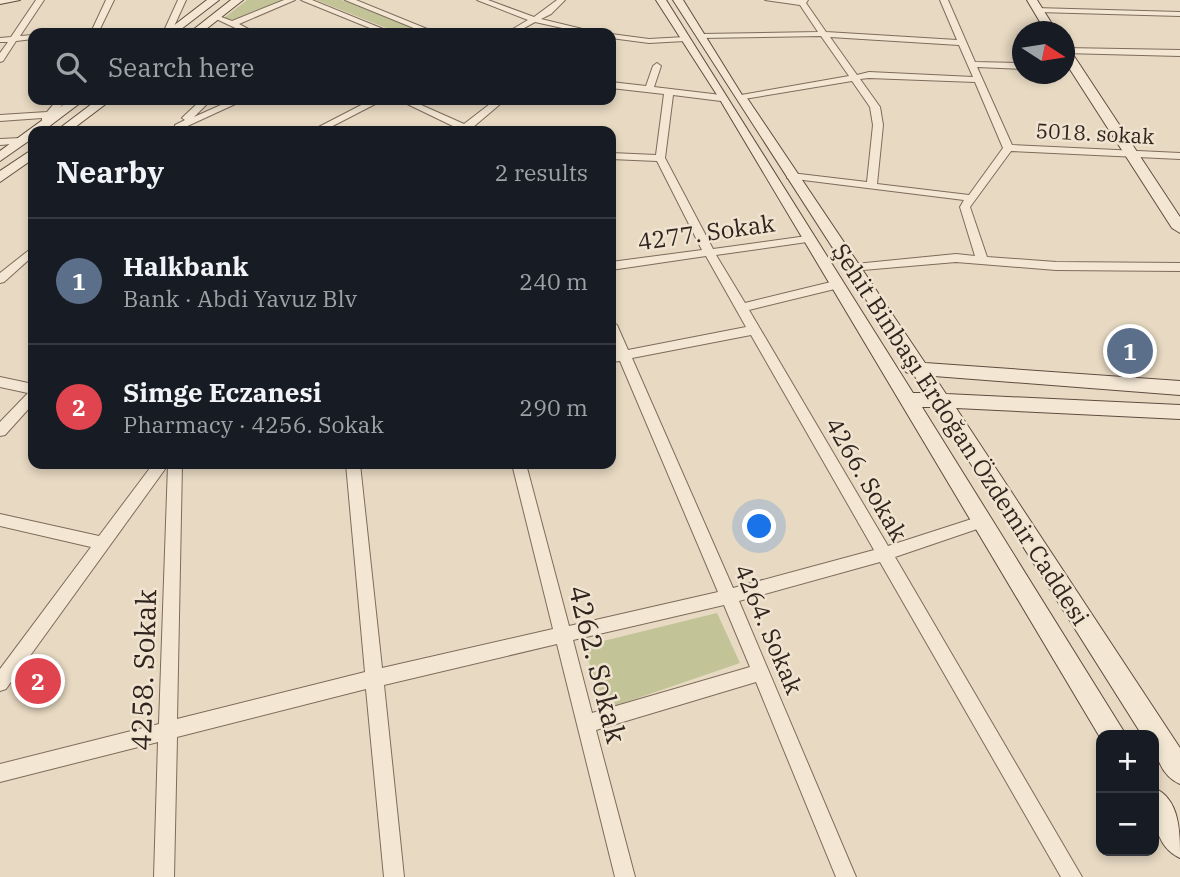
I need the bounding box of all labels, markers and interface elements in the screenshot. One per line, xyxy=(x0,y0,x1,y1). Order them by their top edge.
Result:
north arrow xyxy=(1012,21,1075,84)
search box xyxy=(28,28,616,105)
icon: search xyxy=(52,48,90,86)
text: Search here xyxy=(108,50,254,84)
street label: 5018. sokak xyxy=(1035,116,1156,150)
text: Nearby xyxy=(56,152,164,191)
text: 2 results xyxy=(495,157,588,187)
street label: 4277. Sokak xyxy=(635,207,777,257)
street label: Şehit Binbaşı Erdoğan Özdemir Caddesi xyxy=(825,237,1097,631)
text: Halkbank xyxy=(123,249,248,283)
text: 1 xyxy=(72,266,86,296)
text: 240 m xyxy=(519,266,588,296)
text: Bank · Abdi Yavuz Blv xyxy=(123,283,357,313)
pin: 1 xyxy=(1107,325,1153,377)
text: Simge Eczanesi xyxy=(123,375,321,409)
text: 2 xyxy=(72,392,86,422)
text: 290 m xyxy=(519,392,588,422)
text: Pharmacy · 4256. Sokak xyxy=(123,409,384,439)
street label: 4266. Sokak xyxy=(819,411,915,547)
your location xyxy=(742,509,776,543)
street label: 4264. Sokak xyxy=(727,559,811,699)
street label: 4262. Sokak xyxy=(561,581,636,747)
street label: 4258. Sokak xyxy=(122,588,164,751)
pin: 2 xyxy=(15,655,61,707)
map controls xyxy=(1096,730,1159,856)
button: + xyxy=(1096,730,1159,793)
button: − xyxy=(1096,793,1159,856)

